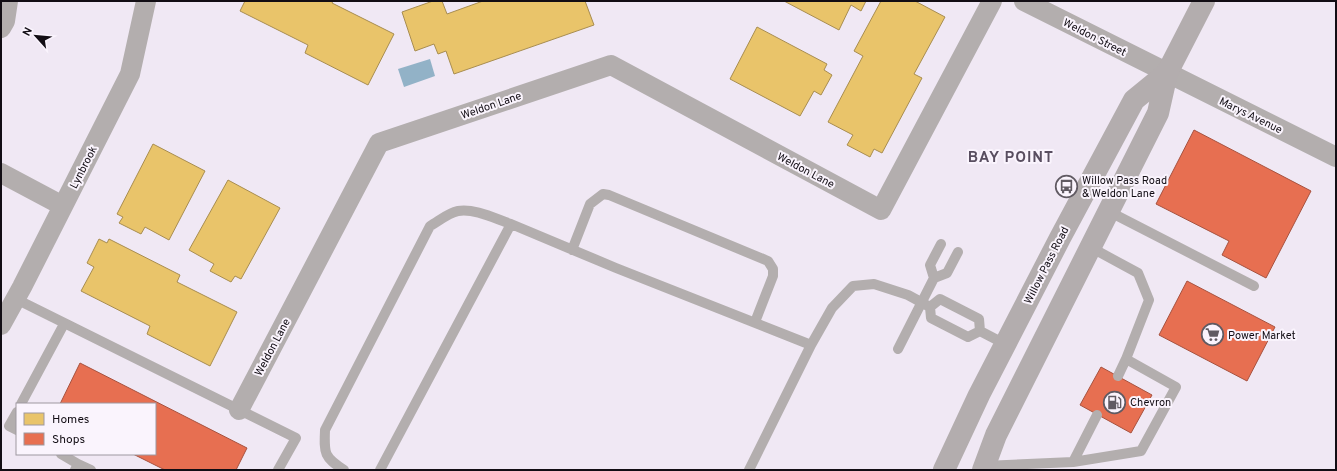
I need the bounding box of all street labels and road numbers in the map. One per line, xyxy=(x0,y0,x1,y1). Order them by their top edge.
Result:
street label: Weldon Street xyxy=(1061,16,1129,60)
street label: Weldon Lane xyxy=(459,89,524,123)
street label: Marys Avenue xyxy=(1217,95,1284,137)
street label: Lynbrook xyxy=(67,144,101,191)
street label: Weldon Lane xyxy=(774,150,837,192)
street label: Willow Pass Road xyxy=(1021,224,1072,307)
street label: Weldon Lane xyxy=(252,316,294,379)

